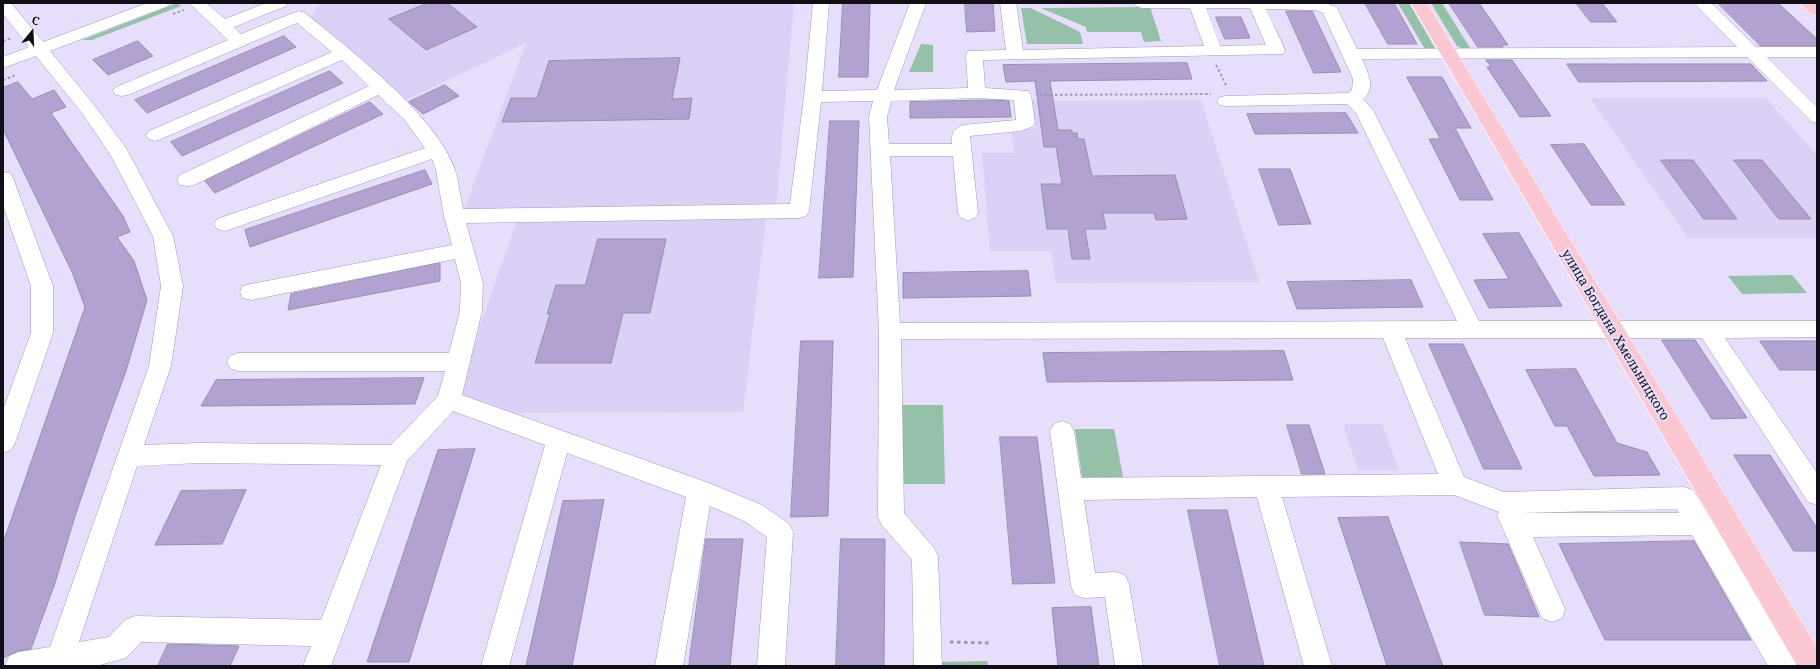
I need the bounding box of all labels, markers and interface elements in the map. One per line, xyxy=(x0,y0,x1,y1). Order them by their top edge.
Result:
north arrow xyxy=(12,12,52,52)
text: С xyxy=(30,12,42,28)
street label: улица Богдана Хмельницкого xyxy=(1558,247,1672,423)

